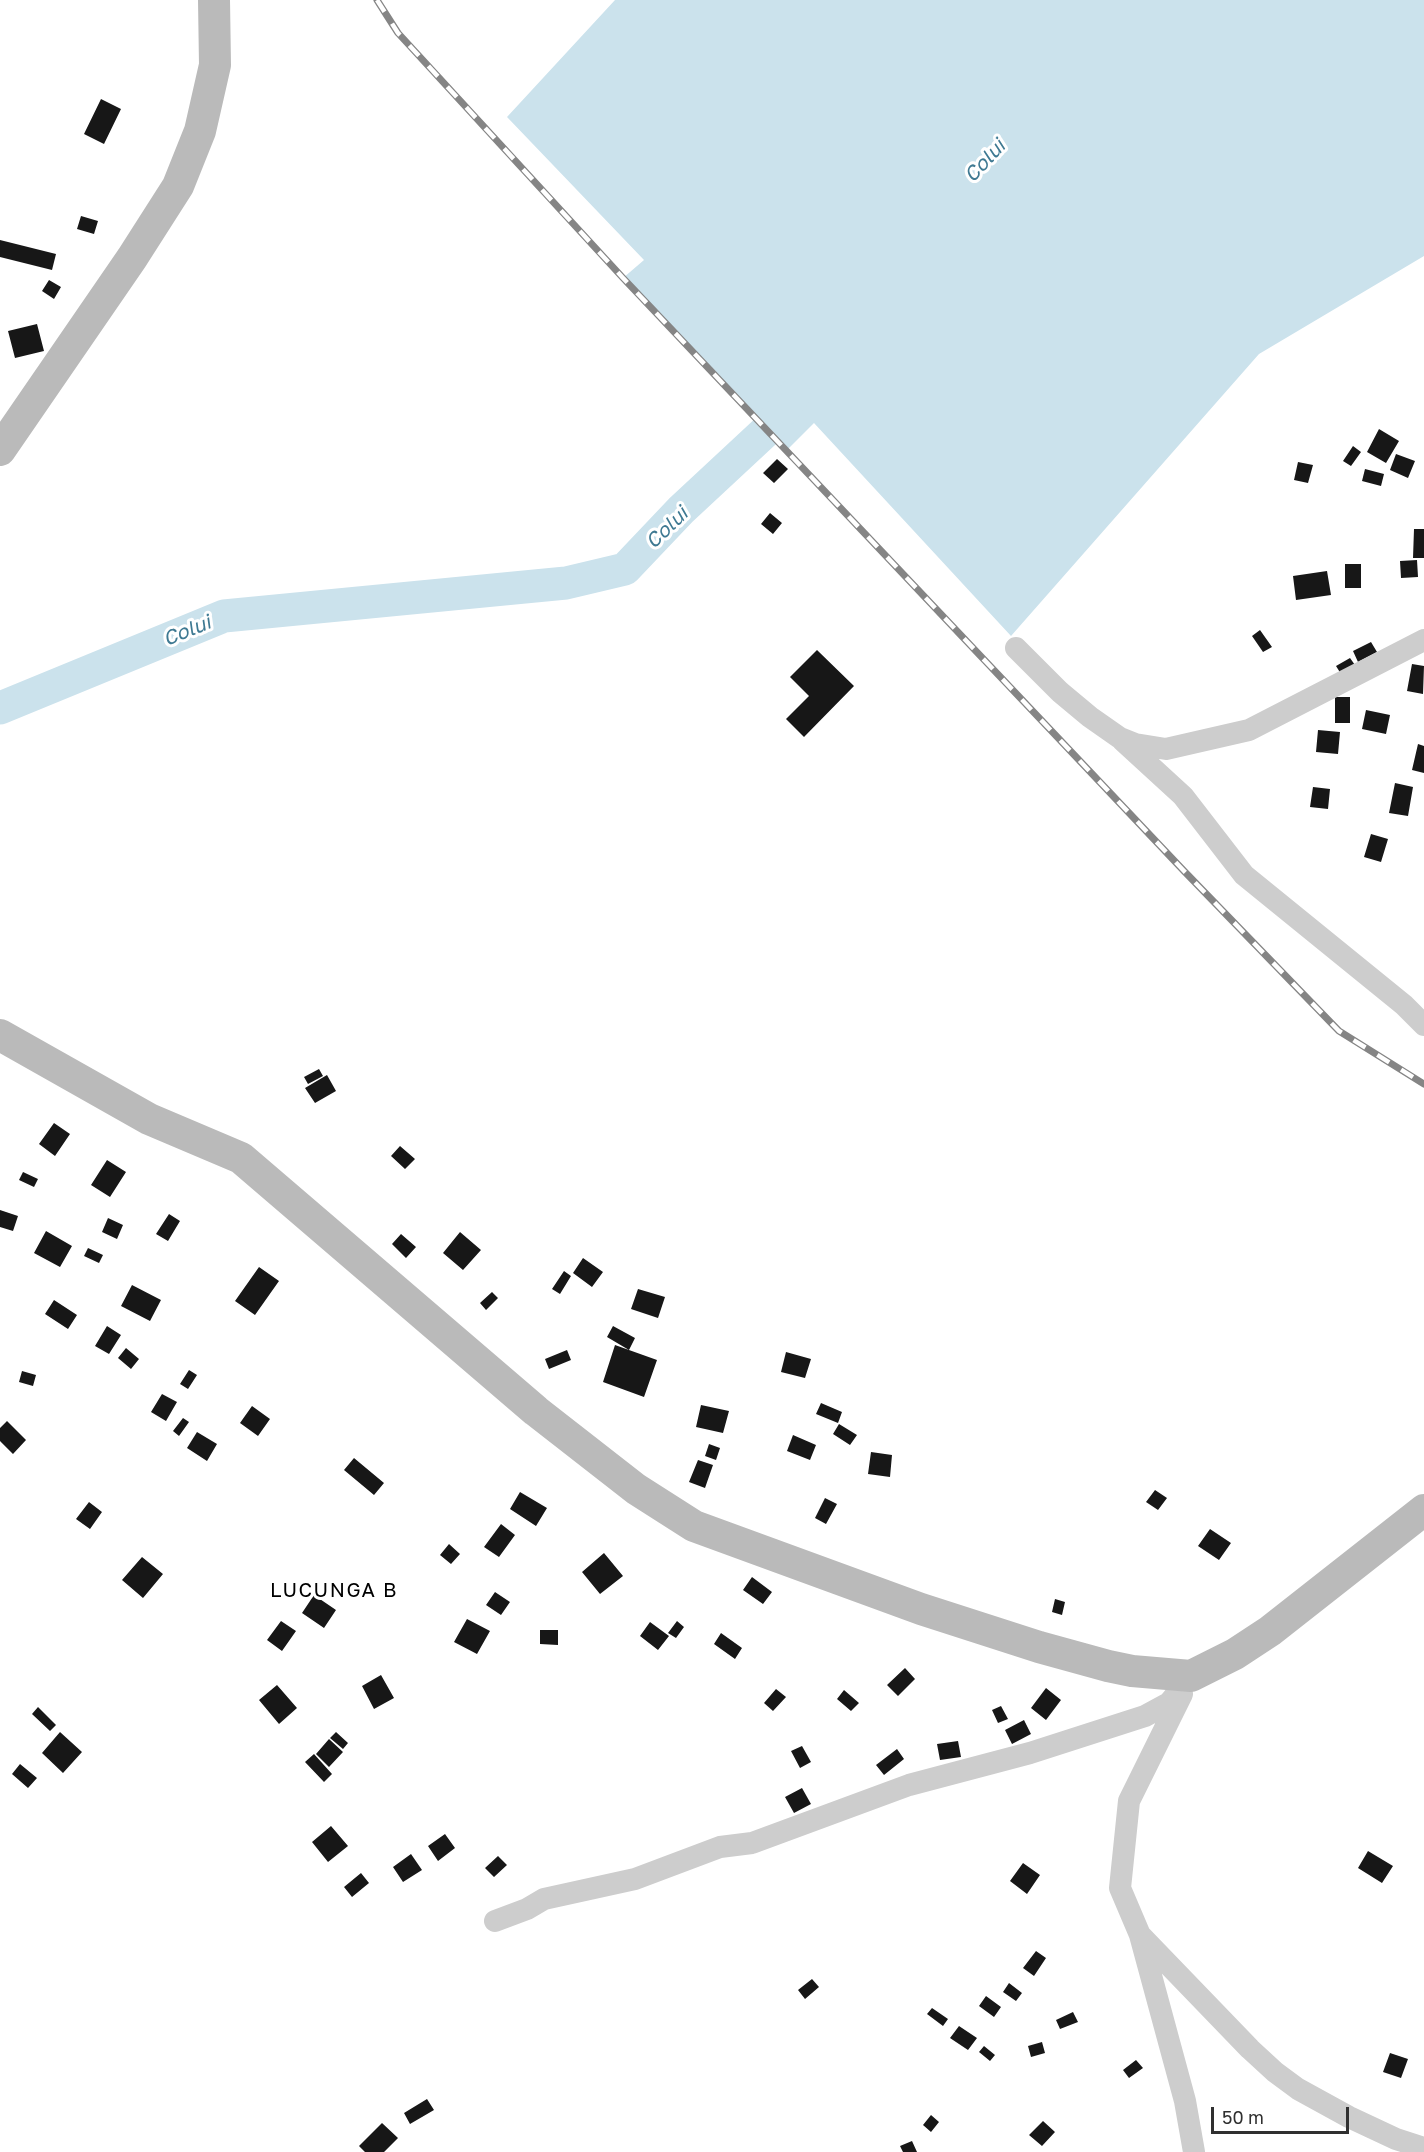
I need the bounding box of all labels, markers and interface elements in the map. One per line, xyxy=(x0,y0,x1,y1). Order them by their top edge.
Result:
water label: Colui xyxy=(959,135,1011,187)
water label: Colui xyxy=(641,502,693,554)
water label: Colui xyxy=(160,611,214,651)
district label: LUCUNGA B xyxy=(270,1579,398,1603)
scale bar xyxy=(1214,2095,1352,2133)
text: 50 m xyxy=(1222,2106,1264,2128)

